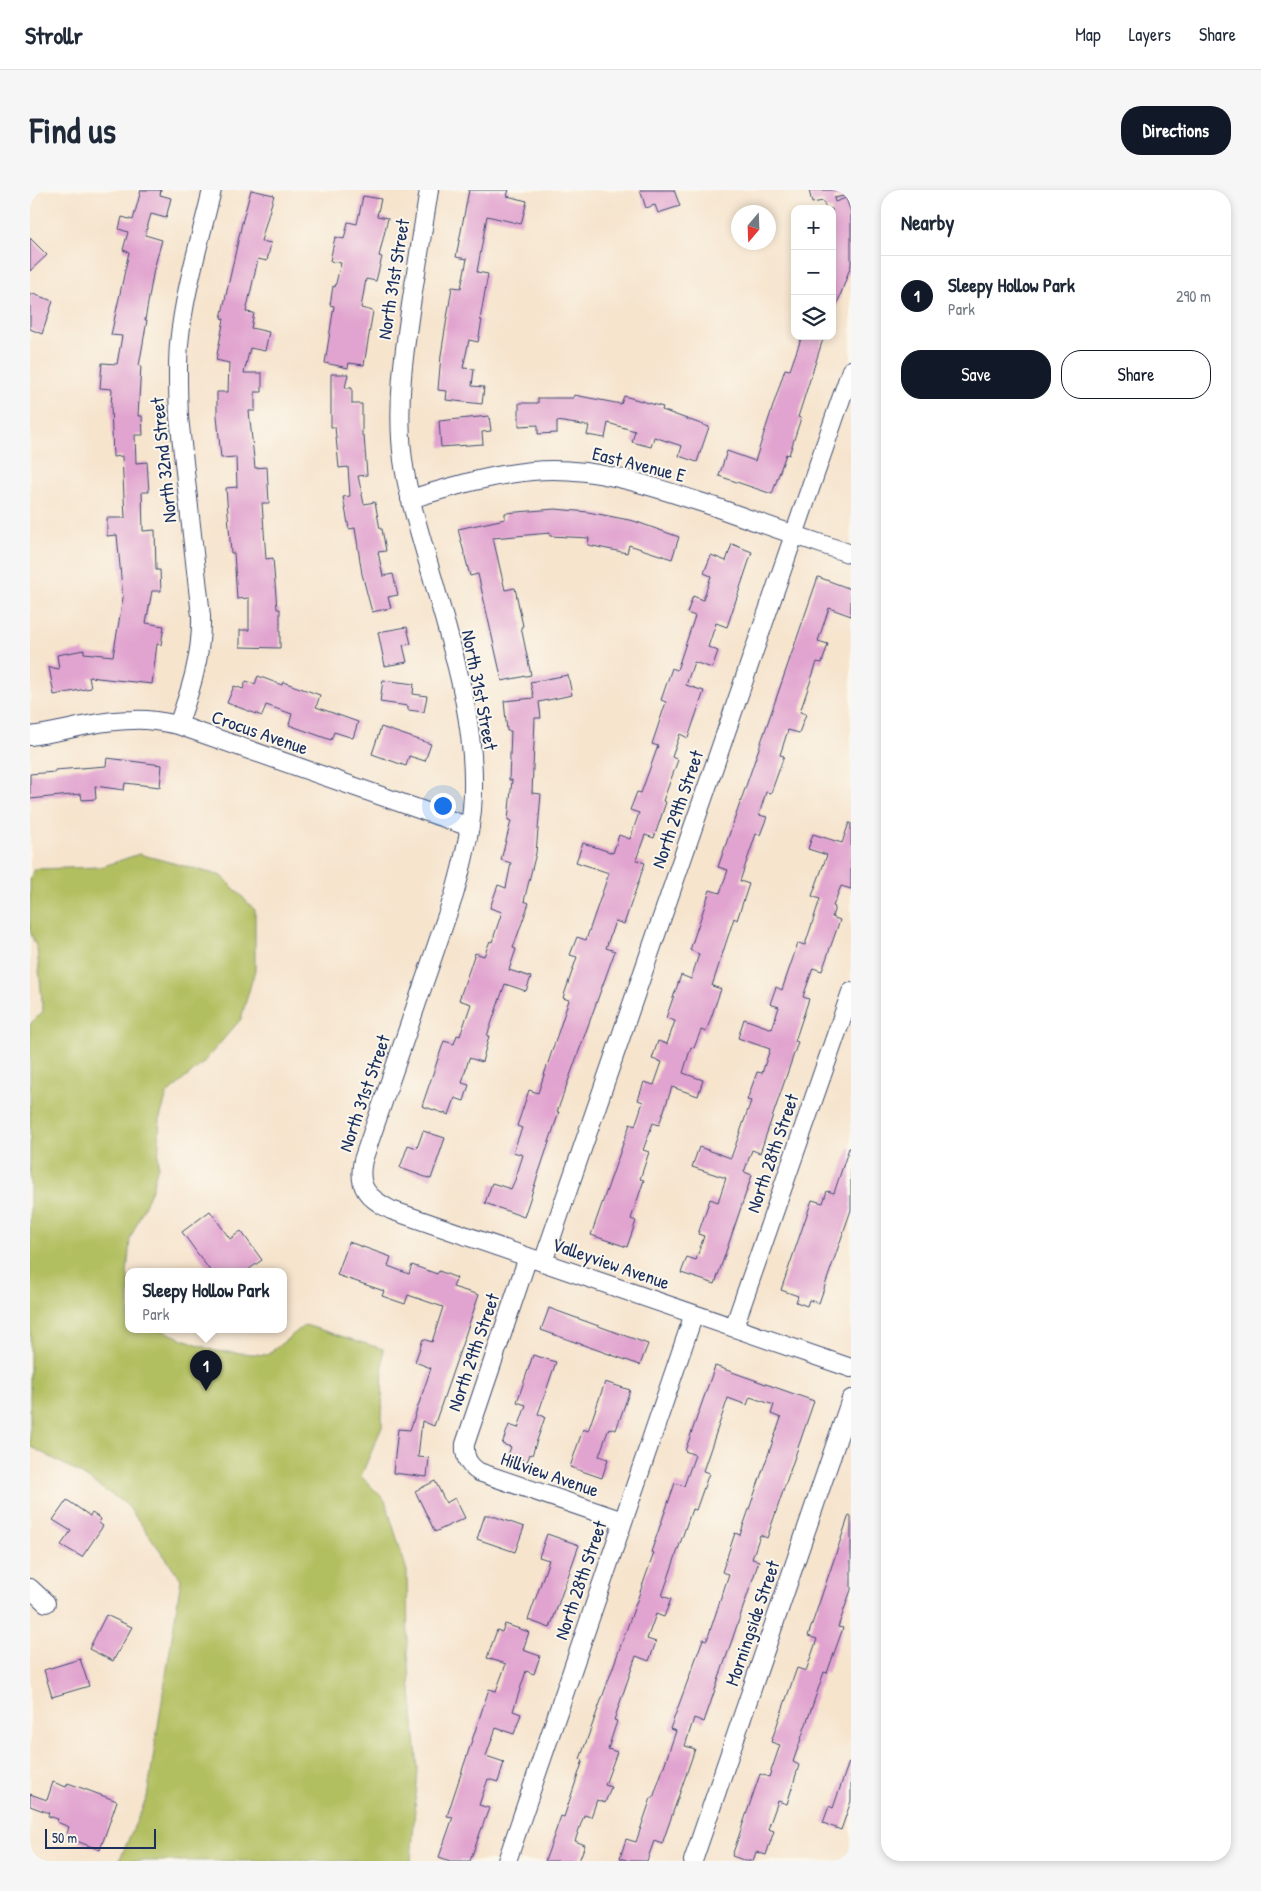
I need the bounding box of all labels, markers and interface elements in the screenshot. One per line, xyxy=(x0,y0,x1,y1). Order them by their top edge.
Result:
text: Strollr xyxy=(25,19,83,51)
text: Map xyxy=(1075,22,1101,47)
text: Layers xyxy=(1129,22,1171,47)
text: Share xyxy=(1199,22,1236,47)
button: Directions xyxy=(1121,106,1231,155)
text: Find us xyxy=(30,107,116,154)
north arrow xyxy=(731,205,776,250)
map controls xyxy=(791,205,836,340)
button: + xyxy=(791,205,836,250)
text: Nearby xyxy=(901,208,954,237)
street label: North 31st Street xyxy=(371,216,415,341)
button: − xyxy=(791,250,836,295)
text: Sleepy Hollow Park xyxy=(948,272,1075,298)
text: 1 xyxy=(914,285,920,307)
text: 290 m xyxy=(1176,285,1211,307)
button: layers xyxy=(791,295,836,340)
text: Park xyxy=(948,298,975,320)
button: Save xyxy=(901,350,1051,399)
button: Share xyxy=(1061,350,1211,399)
street label: North 32nd Street xyxy=(143,396,183,524)
street label: East Avenue E xyxy=(590,440,689,488)
street label: North 31st Street xyxy=(456,628,504,753)
street label: Crocus Avenue xyxy=(208,703,312,761)
street label: North 29th Street xyxy=(645,746,709,871)
your location xyxy=(430,793,456,819)
street label: North 31st Street xyxy=(332,1031,396,1155)
street label: North 28th Street xyxy=(739,1090,805,1216)
street label: Valleyview Avenue xyxy=(549,1231,674,1295)
popup xyxy=(125,1268,287,1333)
text: Sleepy Hollow Park xyxy=(143,1277,269,1303)
street label: North 29th Street xyxy=(441,1289,505,1414)
text: Park xyxy=(143,1303,169,1325)
pin: 1 xyxy=(190,1350,222,1391)
street label: Hillview Avenue xyxy=(497,1445,603,1503)
street label: North 28th Street xyxy=(547,1517,613,1643)
street label: Morningside Street xyxy=(718,1556,786,1689)
scale bar xyxy=(45,1826,156,1849)
text: 50 m xyxy=(52,1828,77,1847)

